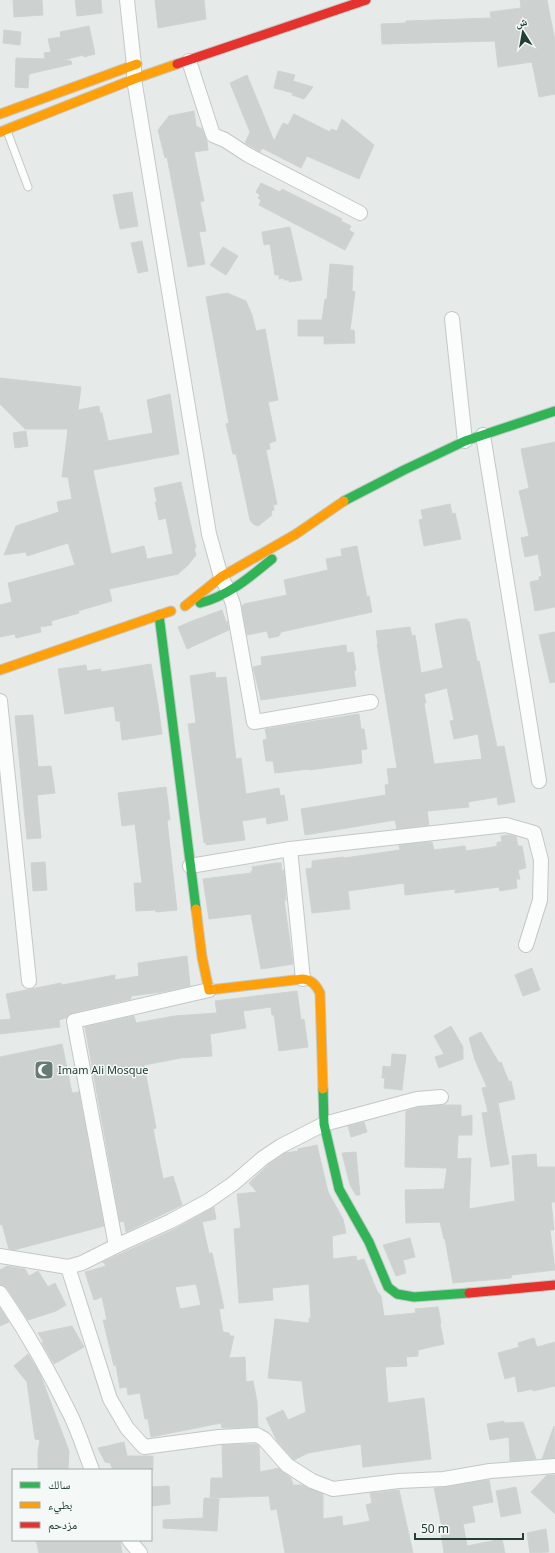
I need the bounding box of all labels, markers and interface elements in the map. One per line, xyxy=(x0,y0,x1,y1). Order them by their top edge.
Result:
north arrow xyxy=(503,12,543,52)
text: ش xyxy=(514,13,529,31)
mosque icon: Imam Ali Mosque xyxy=(33,1059,55,1081)
place label: Imam Ali Mosque xyxy=(58,1062,149,1077)
legend xyxy=(12,1469,152,1541)
text: سالك xyxy=(48,1476,70,1493)
text: بطيء xyxy=(48,1496,72,1515)
scale bar xyxy=(415,1515,523,1541)
text: مزدحم xyxy=(48,1516,77,1533)
text: 50 m xyxy=(421,1520,449,1537)

